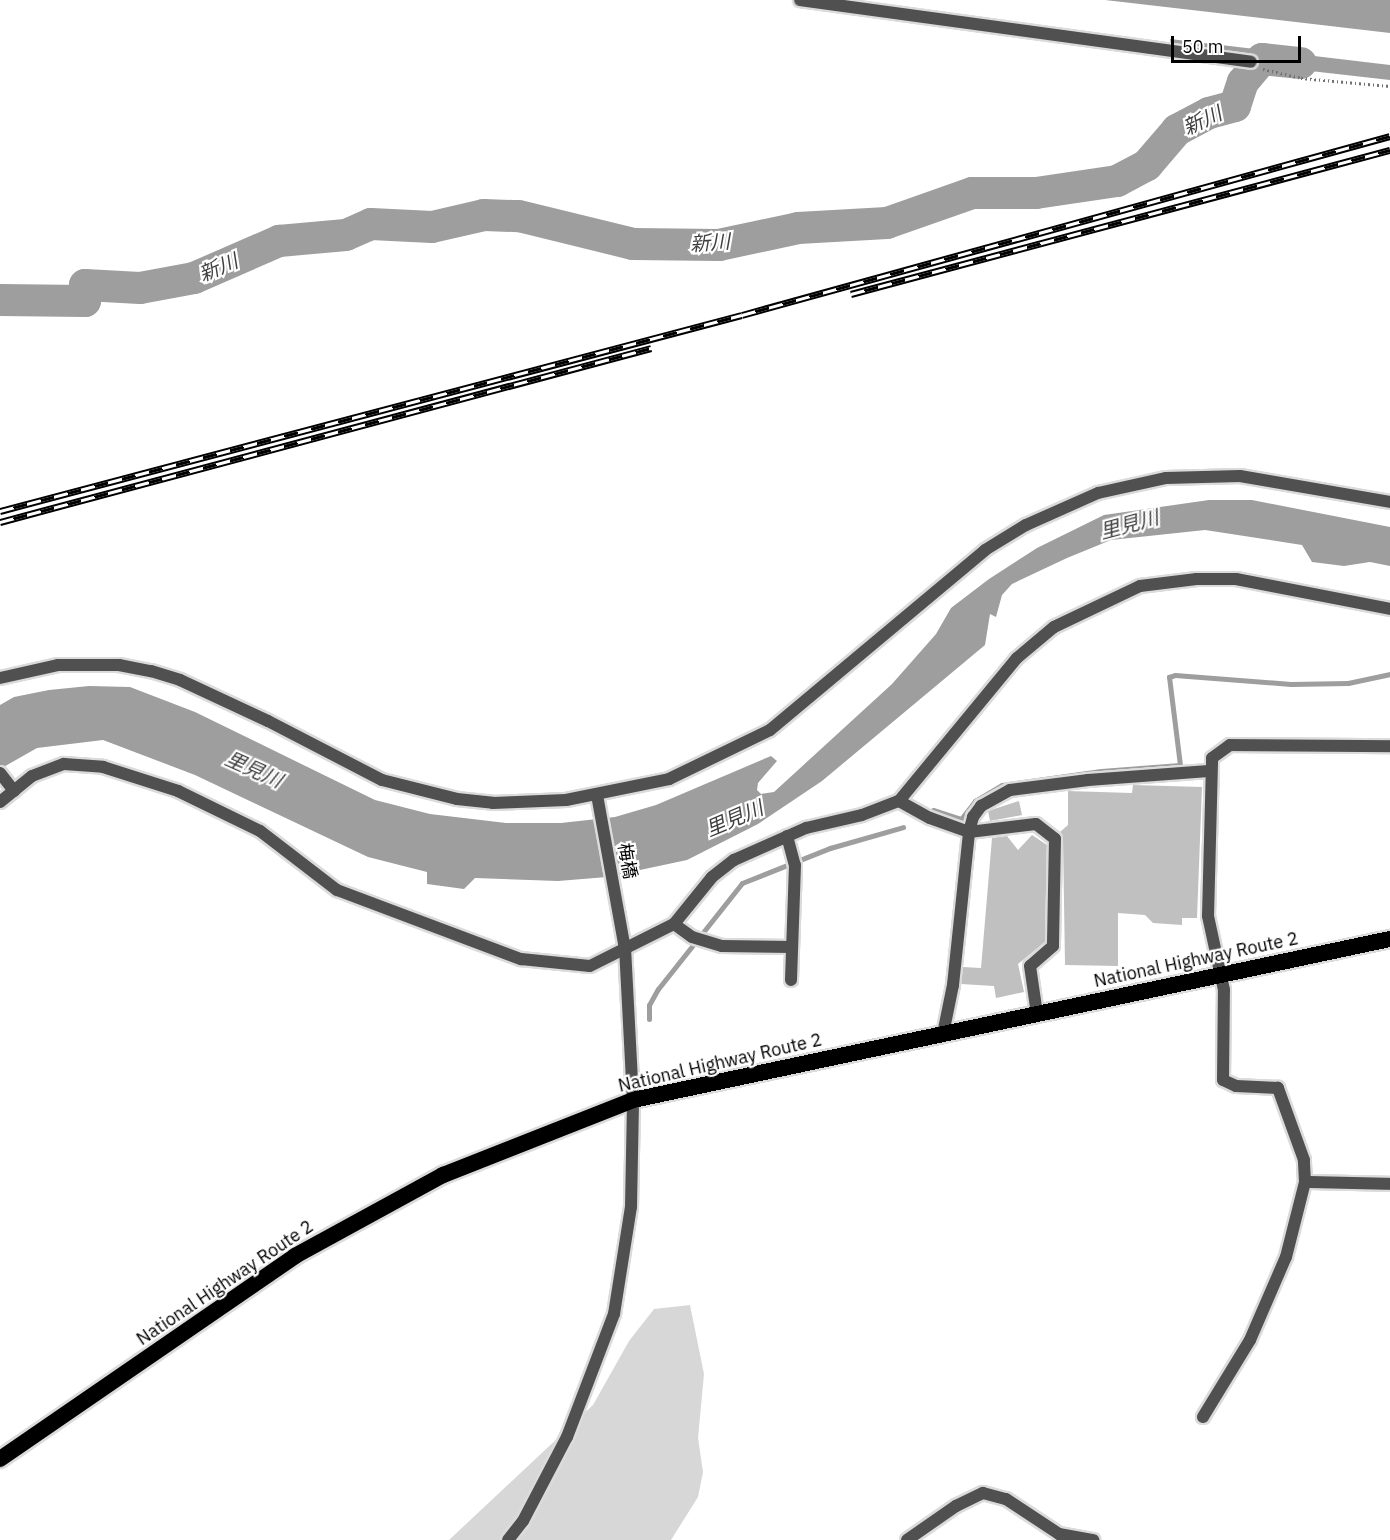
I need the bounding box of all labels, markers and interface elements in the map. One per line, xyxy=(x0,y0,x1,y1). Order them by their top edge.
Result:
scale bar xyxy=(1174,24,1304,62)
text: 50 m xyxy=(1182,35,1224,58)
water label: 新川 xyxy=(1179,101,1225,139)
water label: 新川 xyxy=(689,229,731,255)
water label: 新川 xyxy=(195,248,241,286)
water label: 里見川 xyxy=(1097,505,1161,543)
water label: 里見川 xyxy=(222,746,286,792)
water label: 里見川 xyxy=(702,795,766,841)
street label: 梅橋 xyxy=(613,841,641,881)
street label: National Highway Route 2 xyxy=(1092,928,1300,992)
street label: National Highway Route 2 xyxy=(616,1029,824,1097)
street label: National Highway Route 2 xyxy=(133,1216,317,1350)

